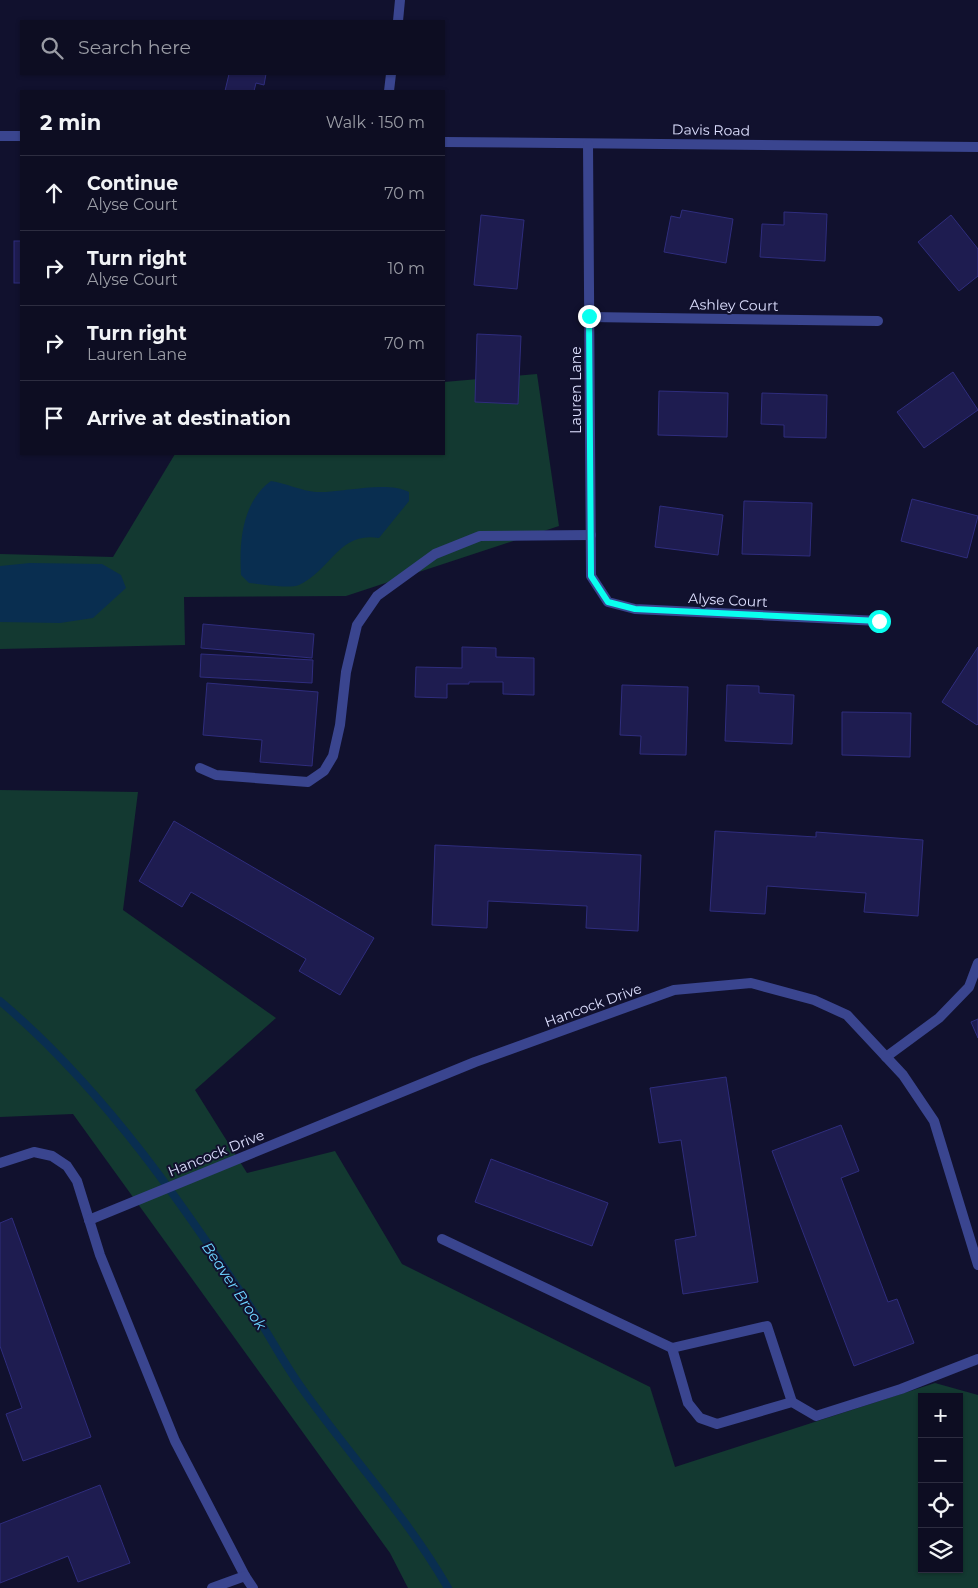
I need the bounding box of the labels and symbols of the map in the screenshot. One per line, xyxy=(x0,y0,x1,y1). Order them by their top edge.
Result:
street label: Davis Road xyxy=(672,120,750,140)
street label: Ashley Court xyxy=(689,295,779,315)
route end xyxy=(578,305,601,328)
street label: Lauren Lane xyxy=(567,346,585,434)
street label: Alyse Court xyxy=(688,589,768,611)
route start xyxy=(868,610,891,633)
street label: Hancock Drive xyxy=(542,979,644,1031)
street label: Hancock Drive xyxy=(165,1126,267,1180)
water label: Beaver Brook xyxy=(198,1238,272,1334)

